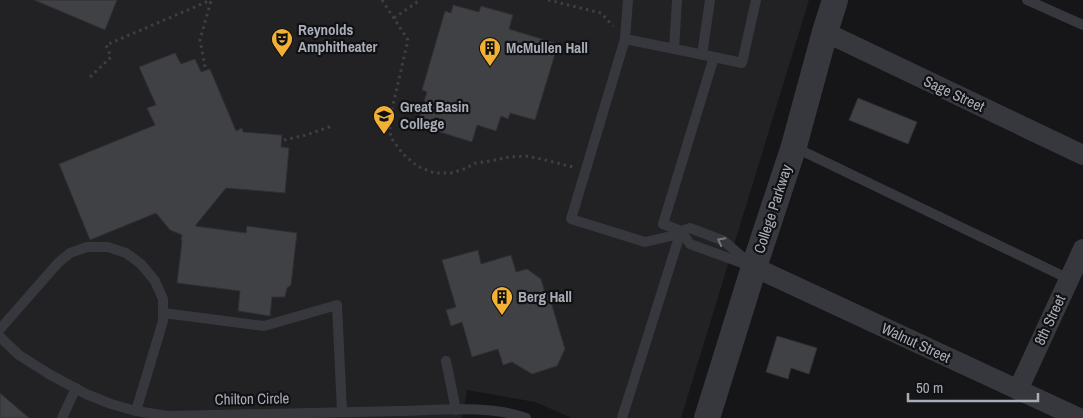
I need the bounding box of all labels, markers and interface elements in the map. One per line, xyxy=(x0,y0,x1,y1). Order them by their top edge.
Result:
place label: Reynolds Amphitheater xyxy=(298,19,377,57)
theatre icon: Reynolds Amphitheater xyxy=(270,27,294,58)
building icon: McMullen Hall xyxy=(478,36,502,67)
place label: McMullen Hall xyxy=(506,37,588,58)
street label: Sage Street xyxy=(920,70,989,117)
place label: Great Basin College xyxy=(400,96,469,134)
school or university icon: Great Basin College xyxy=(372,104,396,135)
street label: College Parkway xyxy=(748,161,797,256)
one-way arrow xyxy=(717,237,726,247)
building icon: Berg Hall xyxy=(490,285,514,316)
place label: Berg Hall xyxy=(518,286,572,307)
street label: 8th Street xyxy=(1029,291,1071,348)
street label: Walnut Street xyxy=(878,317,955,368)
scale bar xyxy=(908,370,1038,402)
text: 50 m xyxy=(916,377,943,398)
street label: Chilton Circle xyxy=(215,387,290,410)

